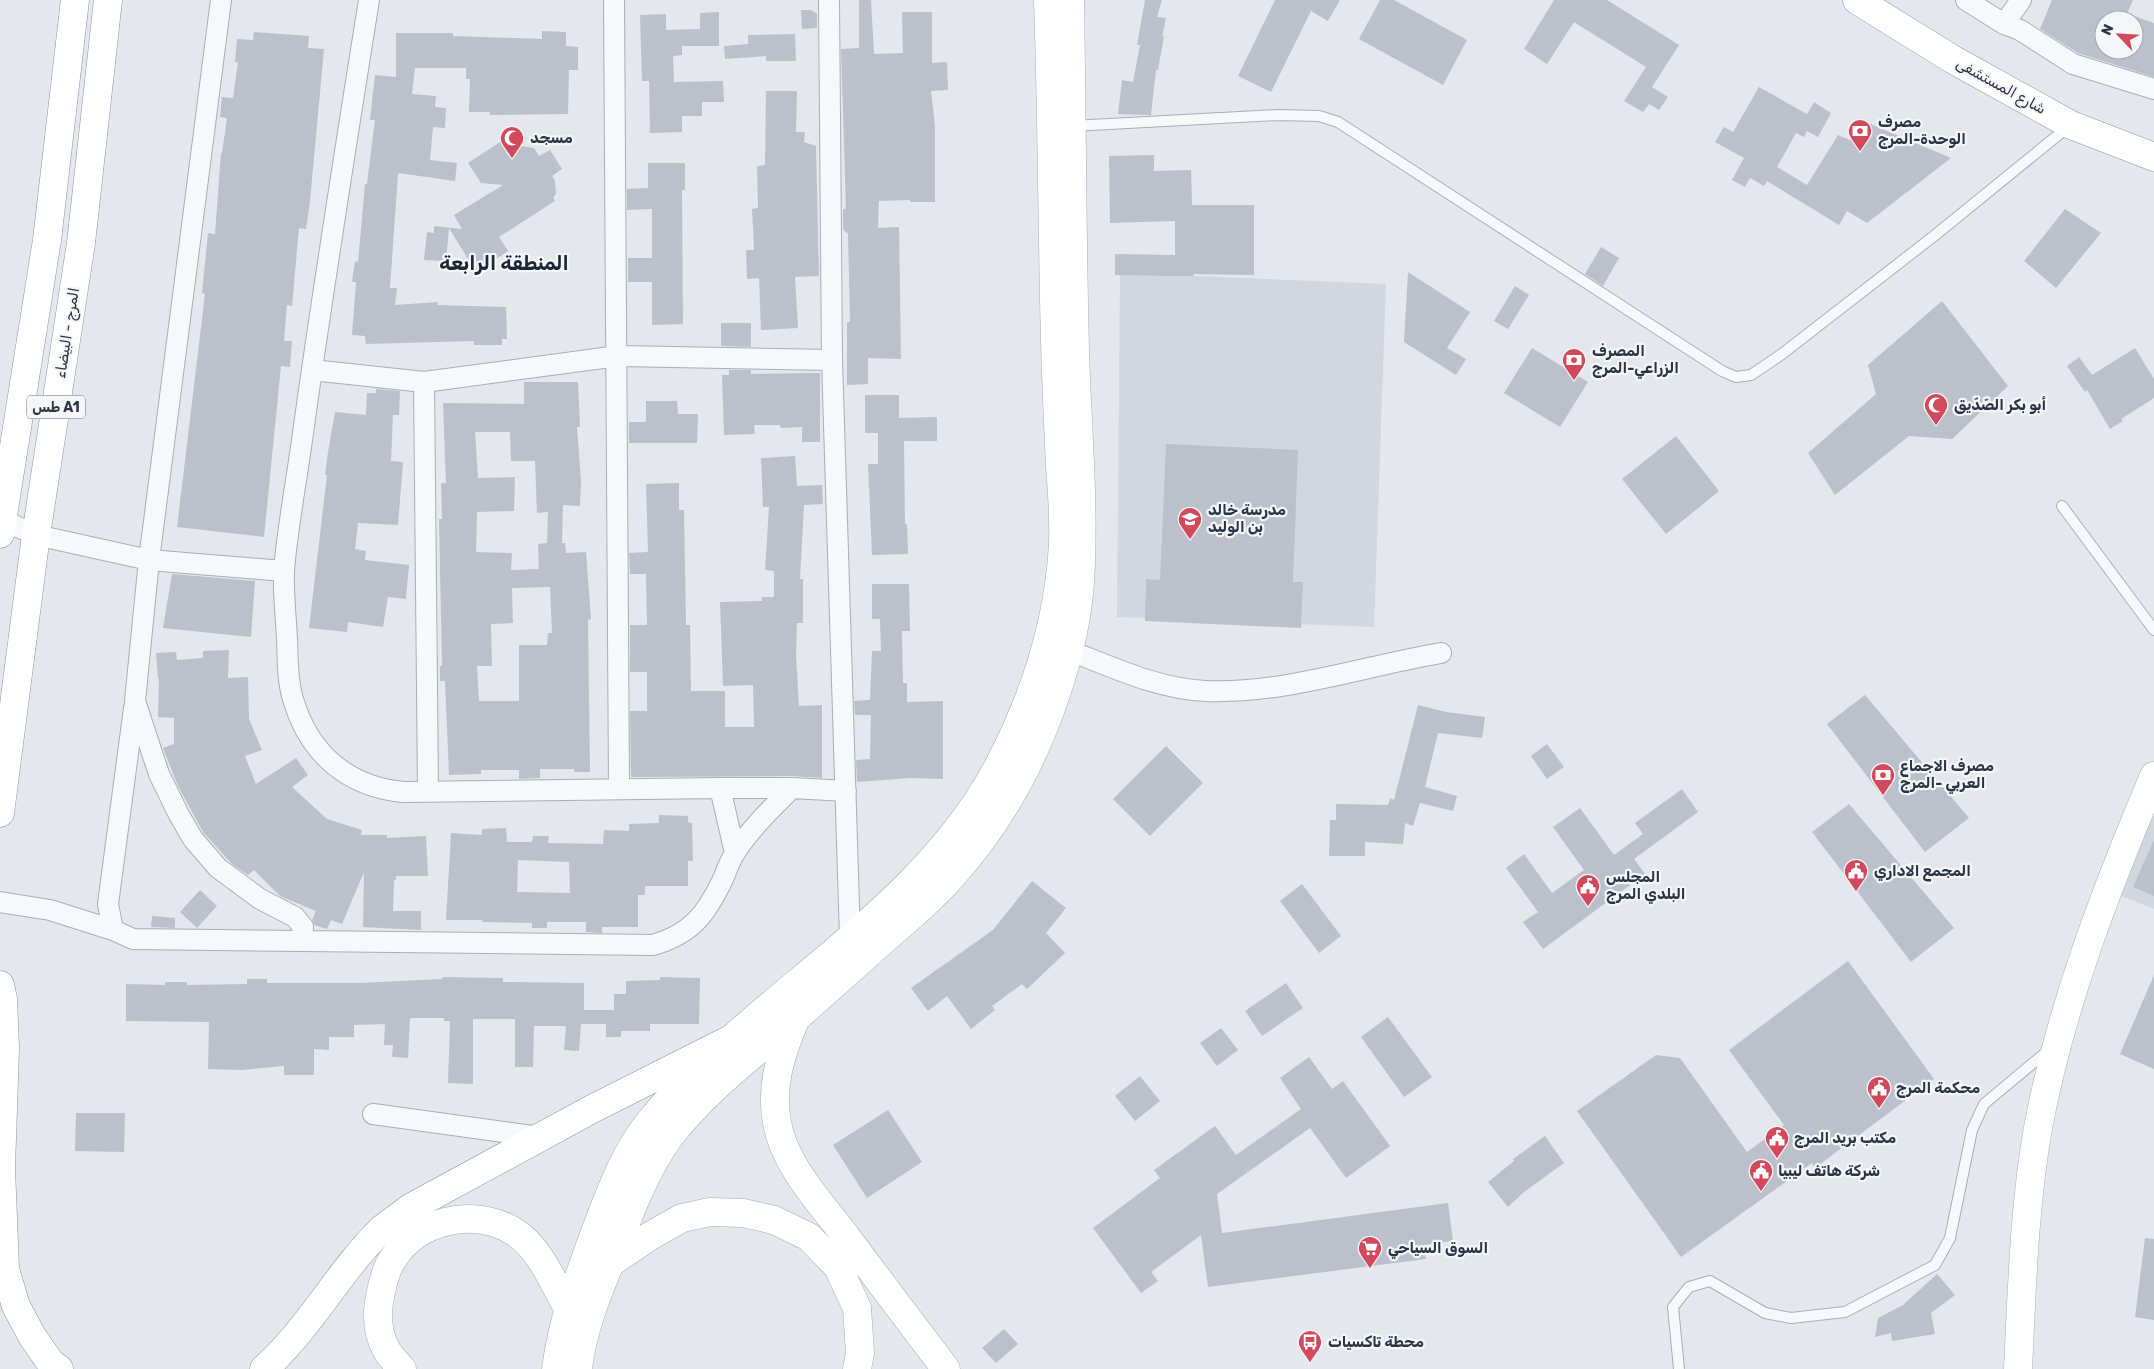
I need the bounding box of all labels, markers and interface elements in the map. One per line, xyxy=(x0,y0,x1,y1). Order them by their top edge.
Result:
north arrow xyxy=(2094,10,2144,60)
text: N xyxy=(2098,22,2118,38)
street label: شارع المستشفى xyxy=(1952,54,2049,120)
place label: مصرف الوحدة-المرج xyxy=(1878,113,1966,149)
bank icon: مصرف الوحدة-المرج xyxy=(1847,118,1873,152)
mosque icon: مسجد xyxy=(499,125,525,159)
place label: مسجد xyxy=(530,129,573,147)
district label: المنطقة الرابعة xyxy=(439,251,569,275)
street label: المرج - البيضاء xyxy=(51,286,85,380)
place label: المصرف الزراعي-المرج xyxy=(1592,342,1679,380)
bank icon: المصرف الزراعي-المرج xyxy=(1561,347,1587,381)
mosque icon: أبو بكر الصّدّيق xyxy=(1923,392,1949,426)
road number: طس A1 xyxy=(27,396,85,418)
place label: أبو بكر الصّدّيق xyxy=(1954,396,2046,414)
place label: مدرسة خالد بن الوليد xyxy=(1208,501,1286,536)
school or university icon: مدرسة خالد بن الوليد xyxy=(1177,506,1203,540)
place label: مصرف الاجماع العربي -المرج xyxy=(1900,757,1994,795)
bank icon: مصرف الاجماع العربي -المرج xyxy=(1870,762,1896,796)
public building icon: المجمع الاداري xyxy=(1843,858,1869,892)
place label: المجمع الاداري xyxy=(1874,862,1971,882)
place label: المجلس البلدي المرج xyxy=(1606,868,1686,905)
public building icon: المجلس البلدي المرج xyxy=(1575,873,1601,907)
public building icon: محكمة المرج xyxy=(1866,1075,1892,1109)
place label: محكمة المرج xyxy=(1896,1079,1981,1098)
public building icon: مكتب بريد المرج xyxy=(1764,1125,1790,1159)
place label: مكتب بريد المرج xyxy=(1794,1129,1897,1148)
public building icon: شركة هاتف ليبيا xyxy=(1748,1158,1774,1192)
place label: شركة هاتف ليبيا xyxy=(1778,1162,1880,1180)
supermarket icon: السوق السياحي xyxy=(1357,1235,1383,1269)
place label: السوق السياحي xyxy=(1388,1239,1488,1260)
bus stop icon: محطة تاكسيات xyxy=(1297,1329,1323,1363)
place label: محطة تاكسيات xyxy=(1328,1333,1424,1351)

